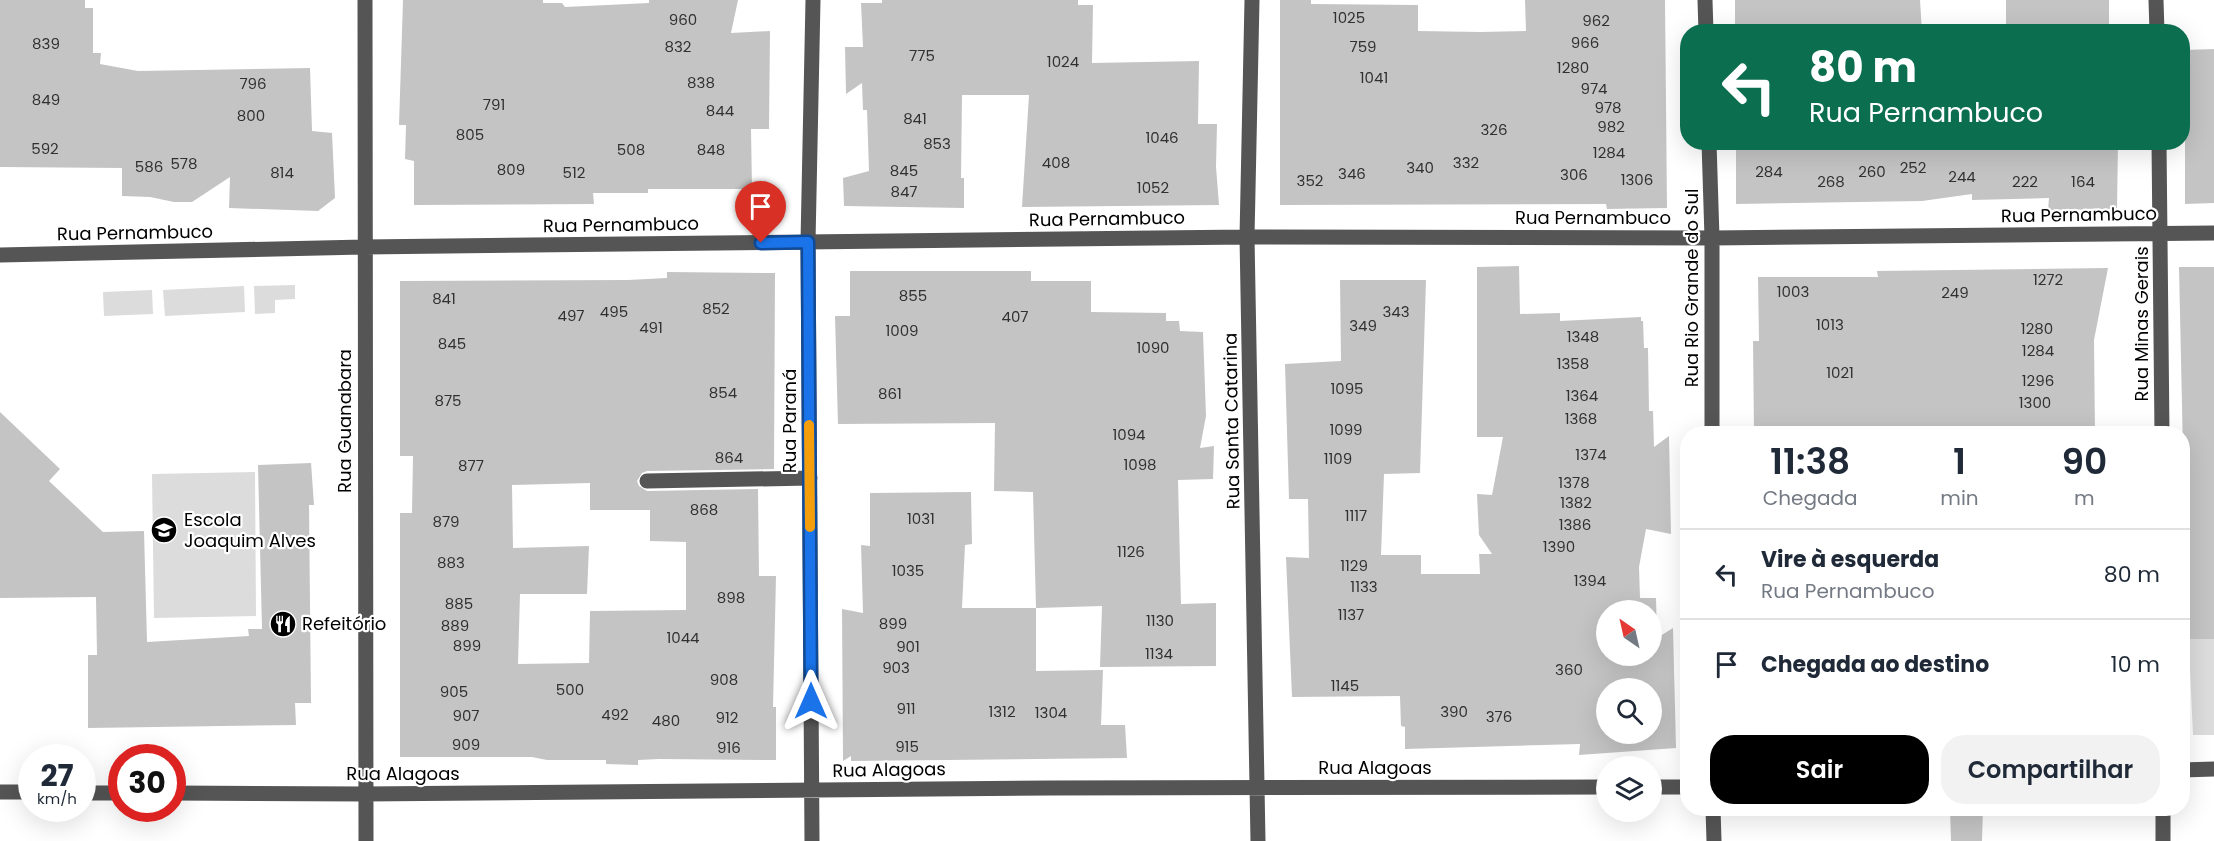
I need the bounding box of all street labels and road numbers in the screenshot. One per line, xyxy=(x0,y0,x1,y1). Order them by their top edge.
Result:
street label: Rua Rio Grande do Sul xyxy=(1679,189,1704,387)
street label: Rua Pernambuco xyxy=(2001,201,2157,228)
street label: Rua Pernambuco xyxy=(1029,205,1185,232)
street label: Rua Pernambuco xyxy=(1515,205,1671,230)
street label: Rua Pernambuco xyxy=(543,211,699,238)
street label: Rua Pernambuco xyxy=(57,219,213,246)
street label: Rua Minas Gerais xyxy=(2129,246,2154,402)
street label: Rua Santa Catarina xyxy=(1217,332,1246,510)
street label: Rua Guanabara xyxy=(332,349,357,493)
street label: Rua Paraná xyxy=(777,369,802,473)
street label: Rua Alagoas xyxy=(1318,755,1432,780)
street label: Rua Alagoas xyxy=(832,756,946,783)
street label: Rua Alagoas xyxy=(346,761,460,786)

